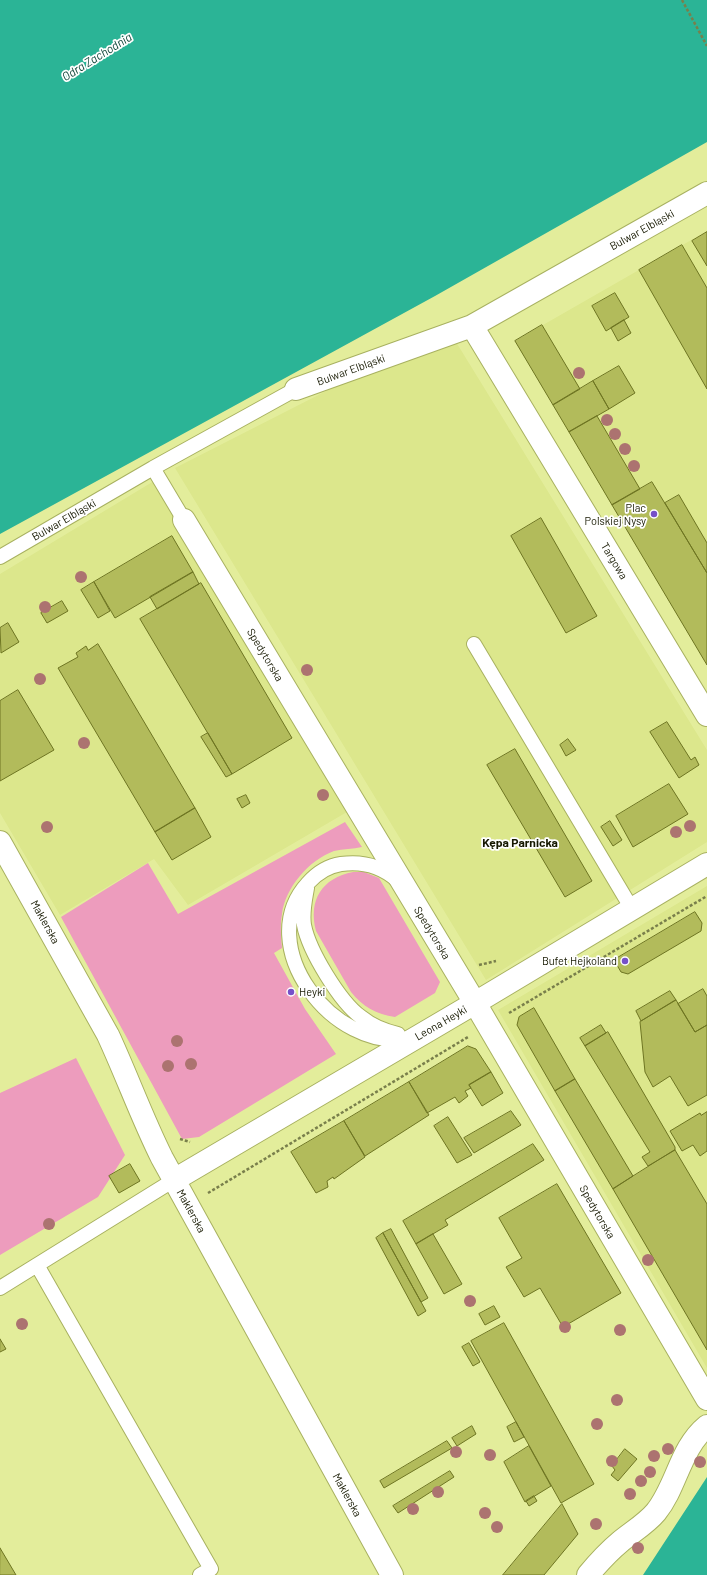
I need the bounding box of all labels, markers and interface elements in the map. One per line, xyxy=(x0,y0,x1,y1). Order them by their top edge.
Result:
water label: Odra Zachodnia xyxy=(59,30,135,84)
street label: Bulwar Elbląski xyxy=(607,207,677,253)
street label: Bulwar Elbląski xyxy=(315,352,387,388)
street label: Bulwar Elbląski xyxy=(30,496,98,544)
place label: Plac Polskiej Nysy xyxy=(585,501,646,527)
marker: Plac Polskiej Nysy xyxy=(649,509,659,519)
street label: Targowa xyxy=(598,540,630,582)
street label: Spedytorska xyxy=(244,626,286,684)
district label: Kępa Parnicka xyxy=(482,836,558,850)
street label: Maklerska xyxy=(28,898,62,946)
street label: Spedytorska xyxy=(411,904,453,962)
place label: Bufet Hejkoland xyxy=(542,954,617,968)
marker: Bufet Hejkoland xyxy=(620,956,630,966)
place label: Heyki xyxy=(299,985,325,999)
marker: Heyki xyxy=(286,987,296,997)
street label: Leona Heyki xyxy=(413,1003,469,1043)
street label: Spedytorska xyxy=(576,1183,618,1241)
street label: Maklerska xyxy=(174,1187,208,1235)
street label: Maklerska xyxy=(330,1471,364,1519)

